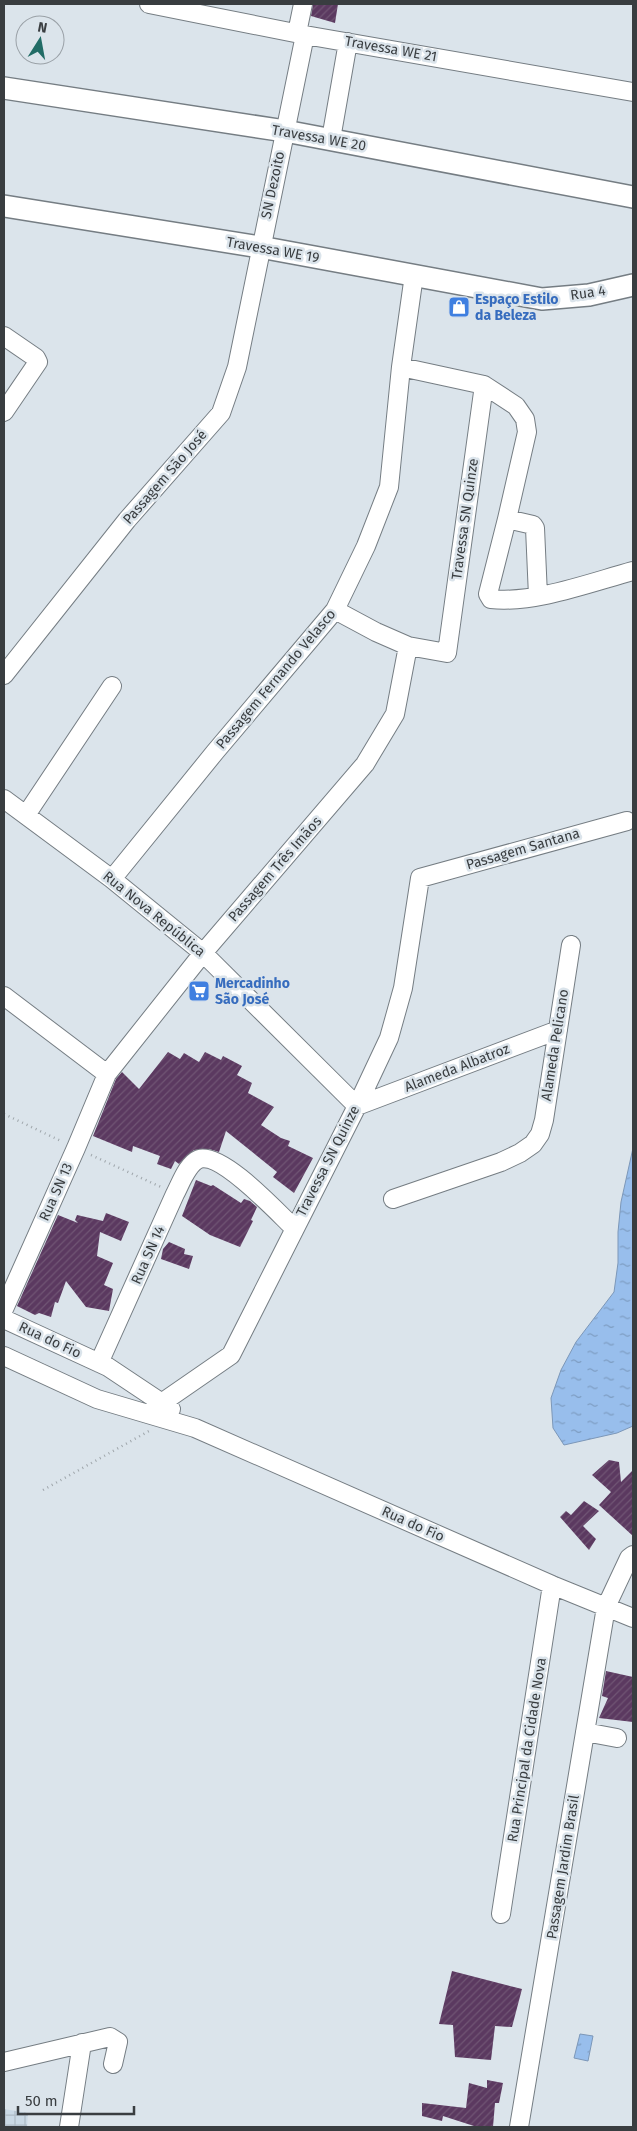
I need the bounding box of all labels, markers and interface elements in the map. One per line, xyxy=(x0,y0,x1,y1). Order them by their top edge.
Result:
north arrow xyxy=(15,15,65,65)
text: N xyxy=(36,18,49,37)
street label: Travessa WE 21 xyxy=(344,33,438,65)
street label: Travessa WE 20 xyxy=(271,121,368,155)
street label: SN Dezoito xyxy=(258,150,288,220)
street label: Travessa WE 19 xyxy=(225,233,321,267)
street label: Rua 4 xyxy=(569,282,607,304)
place label: Espaço Estilo da Beleza xyxy=(475,291,559,324)
shop icon: Espaço Estilo da Beleza xyxy=(447,295,471,319)
street label: Passagem São José xyxy=(119,426,211,528)
street label: Travessa SN Quinze xyxy=(448,457,482,581)
street label: Passagem Fernando Velasco xyxy=(213,606,339,752)
street label: Passagem Três Imãos xyxy=(225,813,326,925)
street label: Passagem Santana xyxy=(464,825,582,873)
street label: Rua Nova República xyxy=(99,868,209,960)
place label: Mercadinho São José xyxy=(215,975,290,1008)
supermarket icon: Mercadinho São José xyxy=(187,979,211,1003)
street label: Alameda Pelicano xyxy=(538,988,572,1102)
street label: Alameda Albatroz xyxy=(402,1040,512,1096)
street label: Travessa SN Quinze xyxy=(293,1103,363,1219)
street label: Rua SN 13 xyxy=(36,1160,76,1224)
street label: Rua SN 14 xyxy=(128,1223,169,1287)
street label: Rua do Fio xyxy=(16,1318,84,1362)
street label: Rua do Fio xyxy=(379,1503,447,1545)
street label: Rua Principal da Cidade Nova xyxy=(504,1657,550,1843)
street label: Passagem Jardim Brasil xyxy=(543,1794,583,1940)
scale bar xyxy=(18,2084,134,2116)
text: 50 m xyxy=(25,2092,58,2110)

